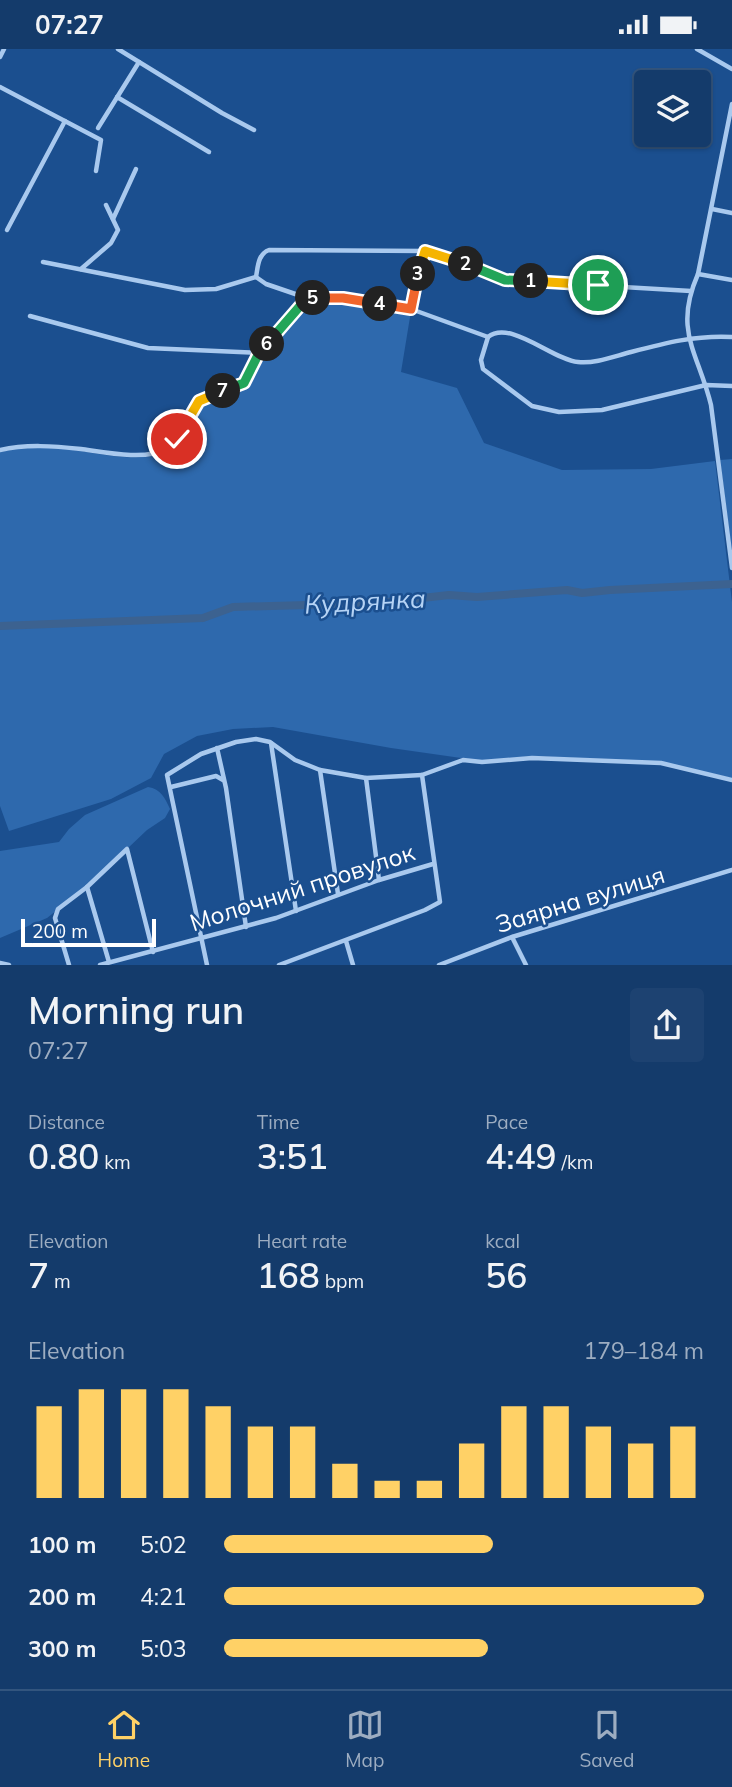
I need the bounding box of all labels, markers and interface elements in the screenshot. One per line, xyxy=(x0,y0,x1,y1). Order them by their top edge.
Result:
text: 07:27 xyxy=(35,8,104,41)
map controls xyxy=(634,70,711,147)
button: layers xyxy=(634,70,711,147)
pin: 2 xyxy=(448,247,484,281)
text: 2 xyxy=(460,251,471,275)
pin xyxy=(568,255,628,315)
pin: 3 xyxy=(400,257,436,292)
text: 3 xyxy=(412,261,423,285)
pin: 1 xyxy=(514,264,548,299)
icon: arrive xyxy=(579,266,617,304)
text: 1 xyxy=(525,268,536,292)
pin: 5 xyxy=(296,281,330,315)
text: 5 xyxy=(307,285,318,309)
pin: 4 xyxy=(362,287,398,321)
text: 4 xyxy=(374,291,385,315)
pin: 6 xyxy=(250,327,284,361)
text: 6 xyxy=(261,331,272,355)
pin: 7 xyxy=(206,373,241,409)
text: 7 xyxy=(217,378,228,402)
pin xyxy=(147,409,207,469)
icon: check xyxy=(158,420,196,458)
water label: Кудрянка xyxy=(303,581,427,621)
street label: Молочний провулок xyxy=(186,836,418,937)
street label: Заярна вулиця xyxy=(492,859,668,939)
scale bar xyxy=(21,915,156,947)
text: 200 m xyxy=(32,919,88,943)
text: Morning run xyxy=(28,986,244,1034)
button: share xyxy=(630,988,704,1062)
text: 07:27 xyxy=(28,1036,88,1065)
text: Distance xyxy=(28,1110,105,1134)
text: Time xyxy=(257,1110,300,1134)
text: Pace xyxy=(485,1110,528,1134)
text: 0.80 xyxy=(28,1134,99,1178)
text: 3:51 xyxy=(257,1134,328,1178)
text: 4:49 xyxy=(485,1134,557,1178)
text: km xyxy=(99,1150,131,1174)
text: /km xyxy=(557,1150,593,1174)
text: Elevation xyxy=(28,1229,108,1253)
text: Heart rate xyxy=(257,1229,347,1253)
text: kcal xyxy=(485,1229,520,1253)
text: 7 xyxy=(28,1253,49,1297)
text: 168 xyxy=(257,1253,320,1297)
text: 56 xyxy=(485,1253,527,1297)
text: m xyxy=(49,1269,71,1293)
text: bpm xyxy=(320,1269,364,1293)
text: Elevation xyxy=(28,1336,125,1365)
text: 179–184 m xyxy=(583,1336,704,1365)
text: 100 m xyxy=(28,1530,96,1559)
text: 5:02 xyxy=(140,1530,187,1559)
text: 200 m xyxy=(28,1582,96,1611)
text: 4:21 xyxy=(140,1582,187,1611)
text: 300 m xyxy=(28,1634,96,1663)
text: 5:03 xyxy=(140,1634,187,1663)
tab: Home xyxy=(98,1706,150,1772)
tab: Map xyxy=(345,1706,384,1772)
tab: Saved xyxy=(580,1706,634,1772)

